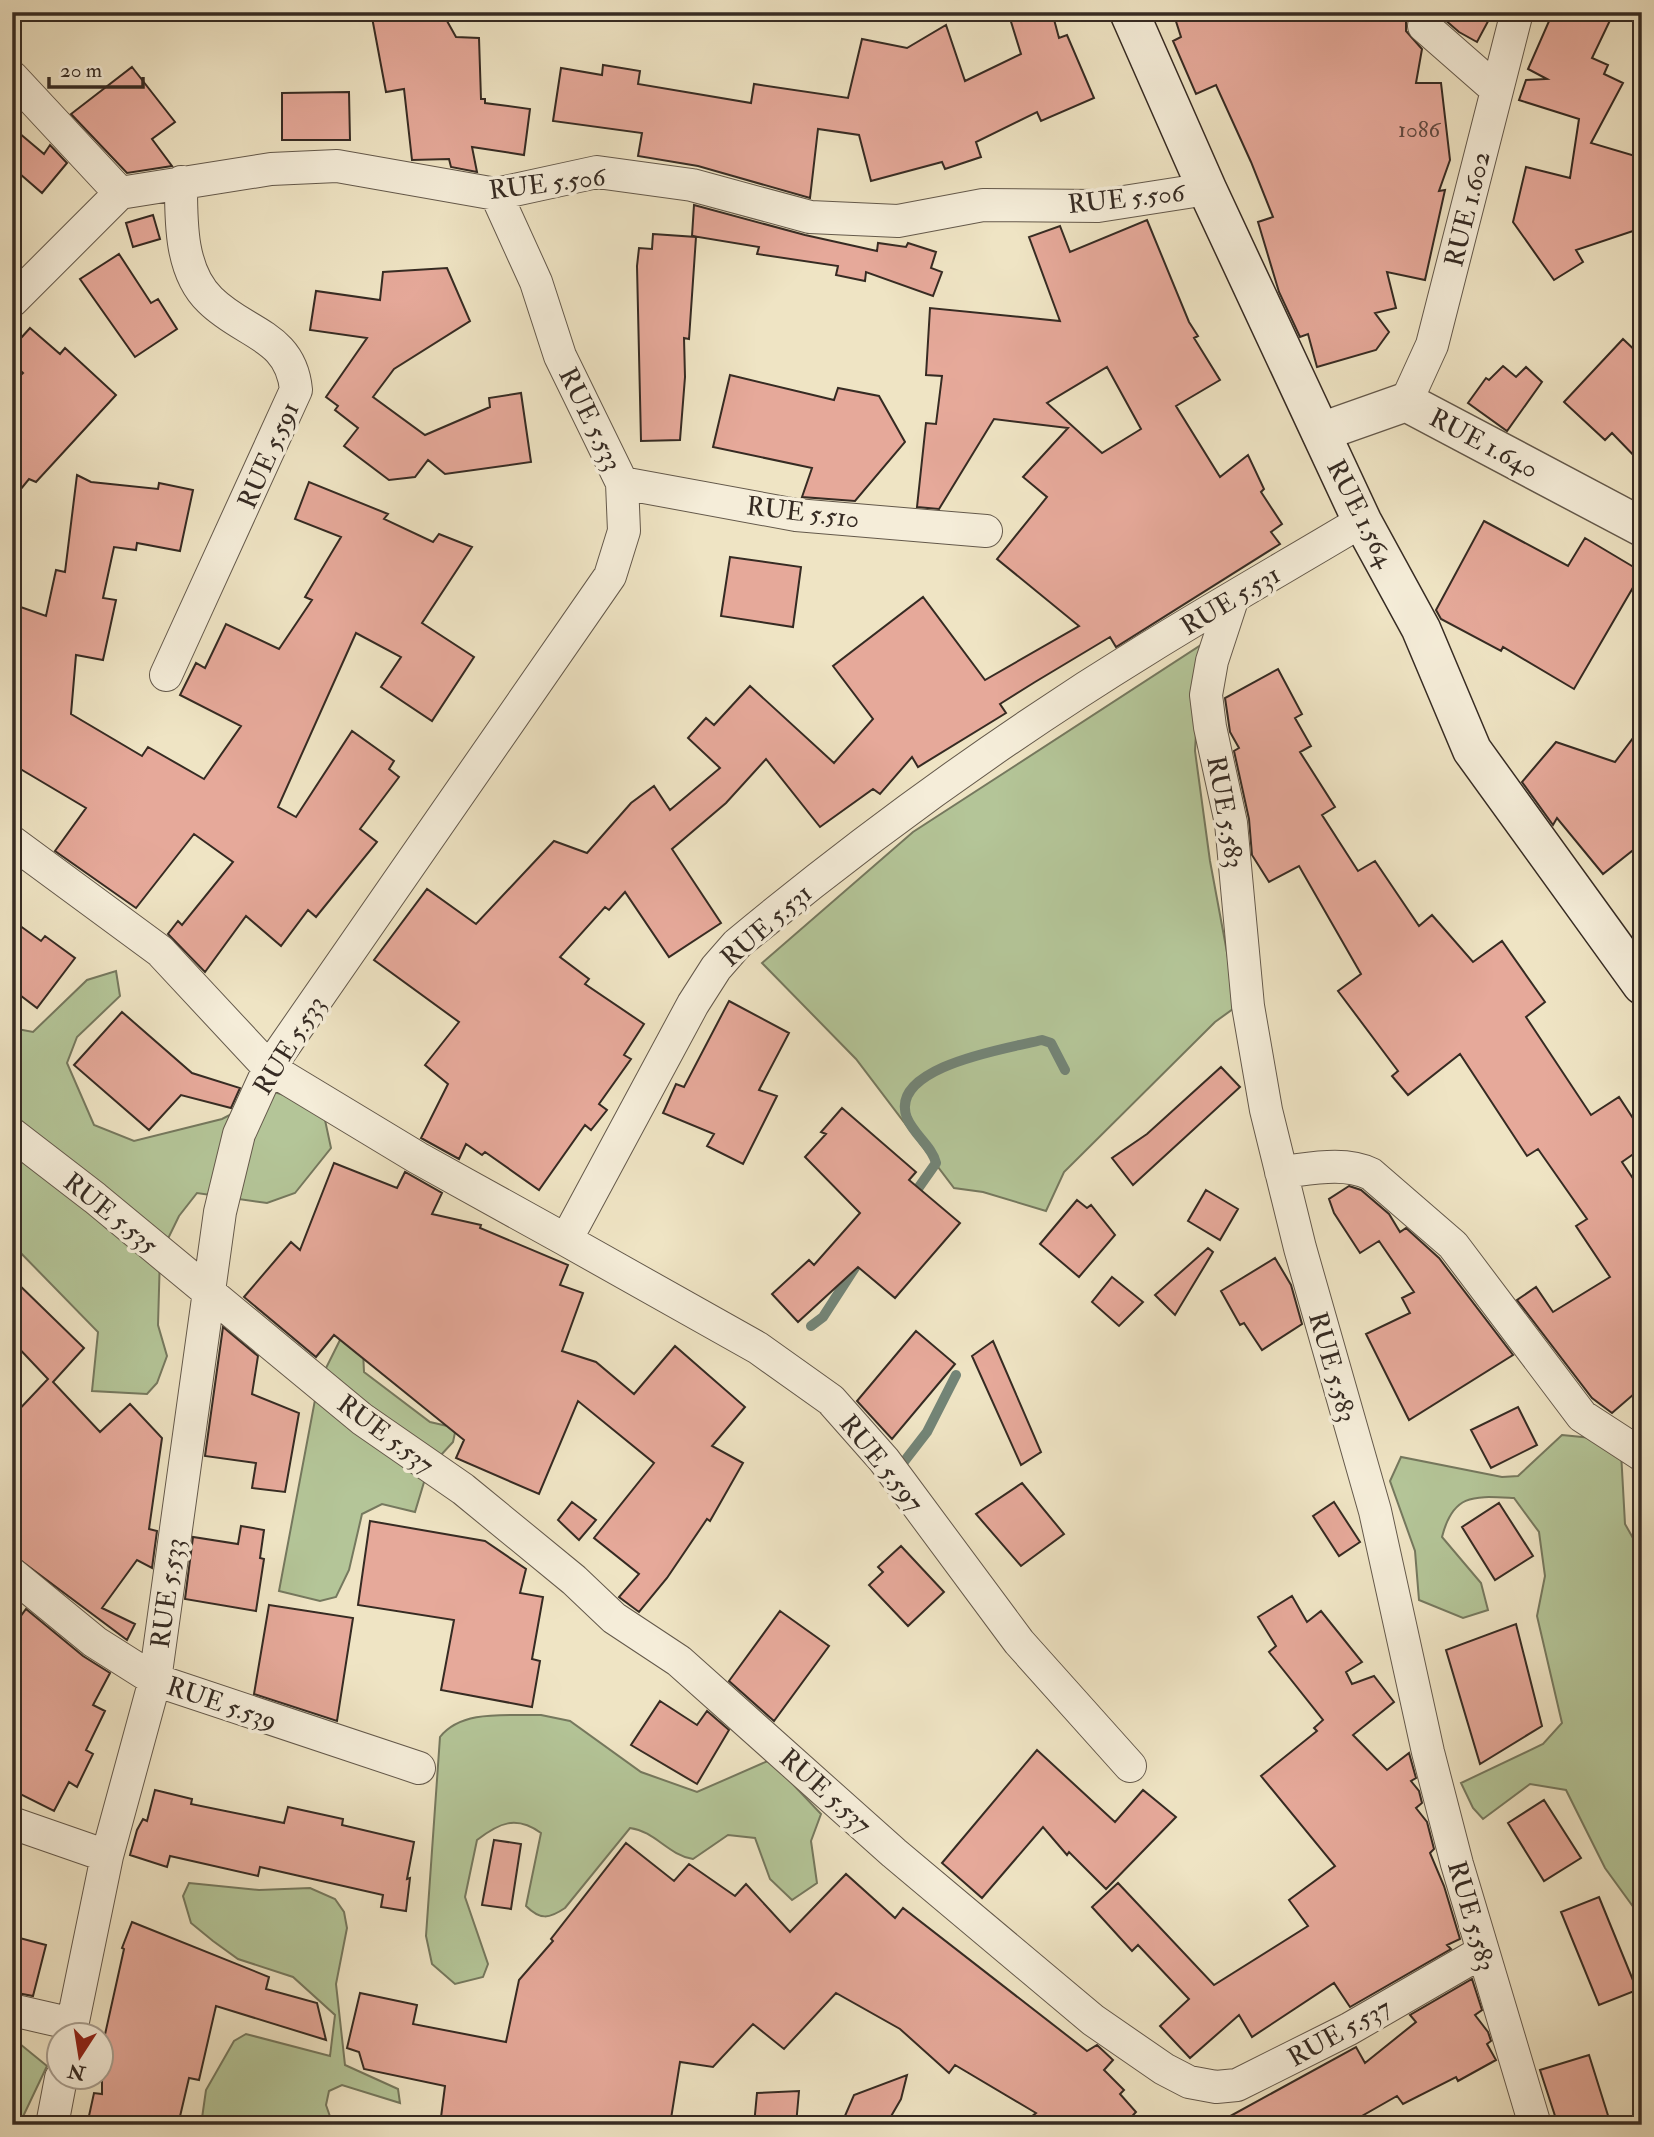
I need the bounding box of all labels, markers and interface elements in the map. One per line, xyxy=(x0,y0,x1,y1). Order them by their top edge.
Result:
scale bar xyxy=(49,46,144,90)
text: 20 m xyxy=(60,57,102,84)
house number: 1086 xyxy=(1398,115,1442,144)
street label: RUE 1.602 xyxy=(1438,148,1498,270)
street label: RUE 5.506 xyxy=(487,161,609,207)
street label: RUE 5.506 xyxy=(1066,177,1188,221)
street label: RUE 5.533 xyxy=(551,363,629,476)
street label: RUE 5.591 xyxy=(231,397,307,514)
street label: RUE 1.640 xyxy=(1424,402,1543,486)
street label: RUE 1.564 xyxy=(1319,454,1401,573)
street label: RUE 5.510 xyxy=(745,490,861,536)
street label: RUE 5.531 xyxy=(1175,559,1286,643)
street label: RUE 5.583 xyxy=(1199,754,1251,871)
street label: RUE 5.531 xyxy=(715,878,819,974)
street label: RUE 5.533 xyxy=(247,990,333,1101)
street label: RUE 5.535 xyxy=(57,1166,165,1262)
street label: RUE 5.583 xyxy=(1301,1308,1363,1426)
street label: RUE 5.537 xyxy=(331,1388,440,1482)
street label: RUE 5.597 xyxy=(832,1408,930,1519)
street label: RUE 5.533 xyxy=(144,1536,192,1650)
street label: RUE 5.539 xyxy=(162,1670,281,1738)
street label: RUE 5.537 xyxy=(773,1742,878,1841)
street label: RUE 5.583 xyxy=(1440,1857,1502,1975)
street label: RUE 5.537 xyxy=(1282,1991,1397,2074)
north arrow xyxy=(46,2022,116,2092)
text: N xyxy=(65,2058,88,2085)

